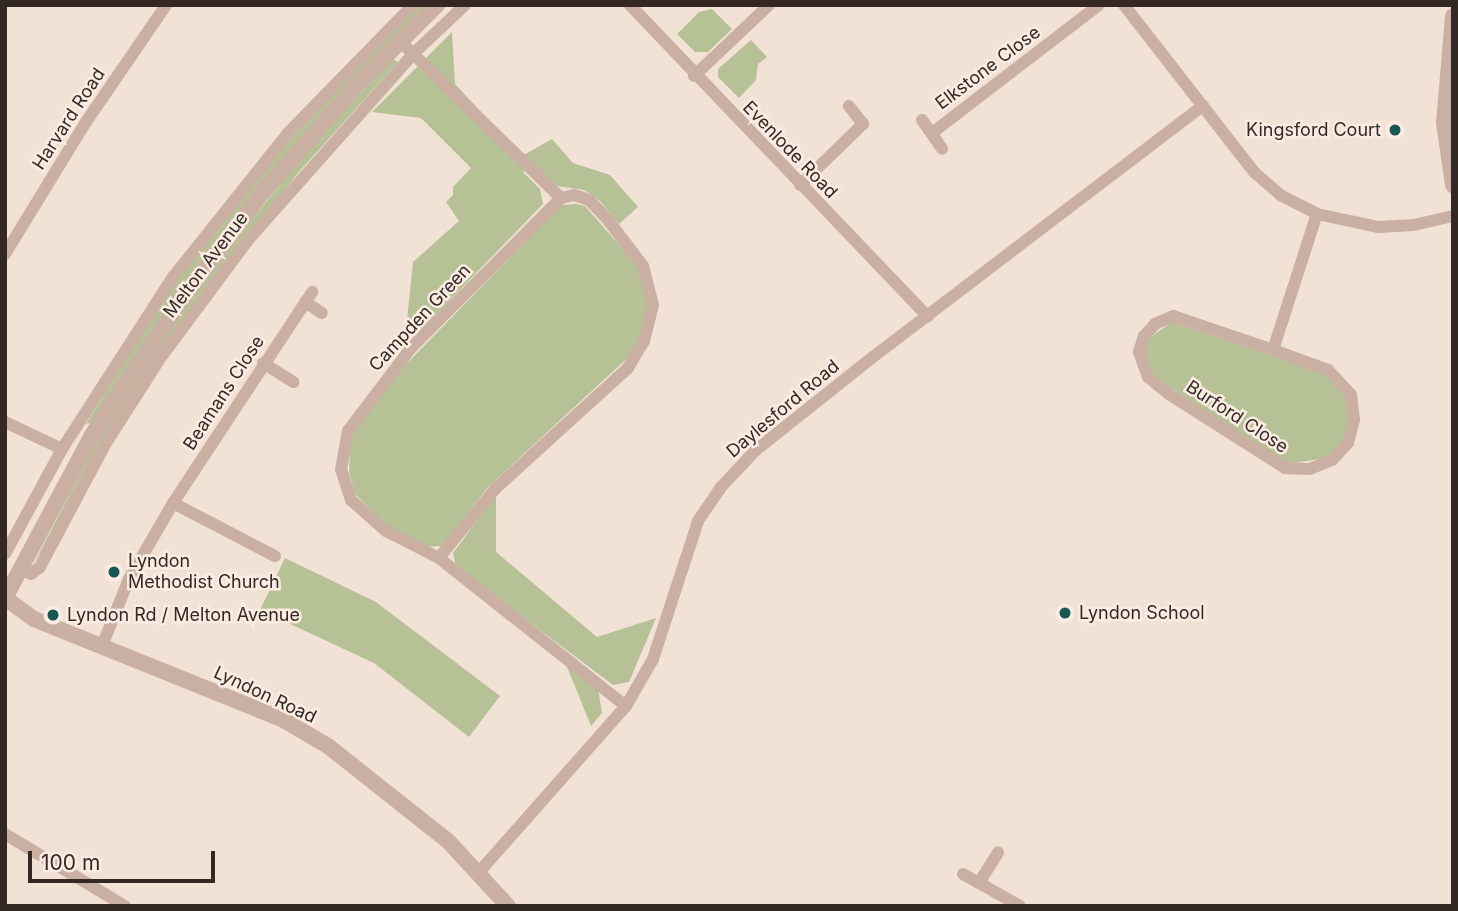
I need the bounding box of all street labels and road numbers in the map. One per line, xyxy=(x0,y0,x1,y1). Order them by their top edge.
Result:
street label: Elkstone Close xyxy=(931,22,1045,114)
street label: Harvard Road xyxy=(28,64,110,174)
street label: Evenlode Road xyxy=(738,97,842,203)
street label: Melton Avenue xyxy=(159,208,253,322)
street label: Campden Green xyxy=(365,260,475,376)
street label: Beamans Close xyxy=(179,332,269,454)
street label: Daylesford Road xyxy=(722,356,844,462)
street label: Burford Close xyxy=(1182,376,1292,458)
street label: Lyndon Road xyxy=(210,662,320,728)

